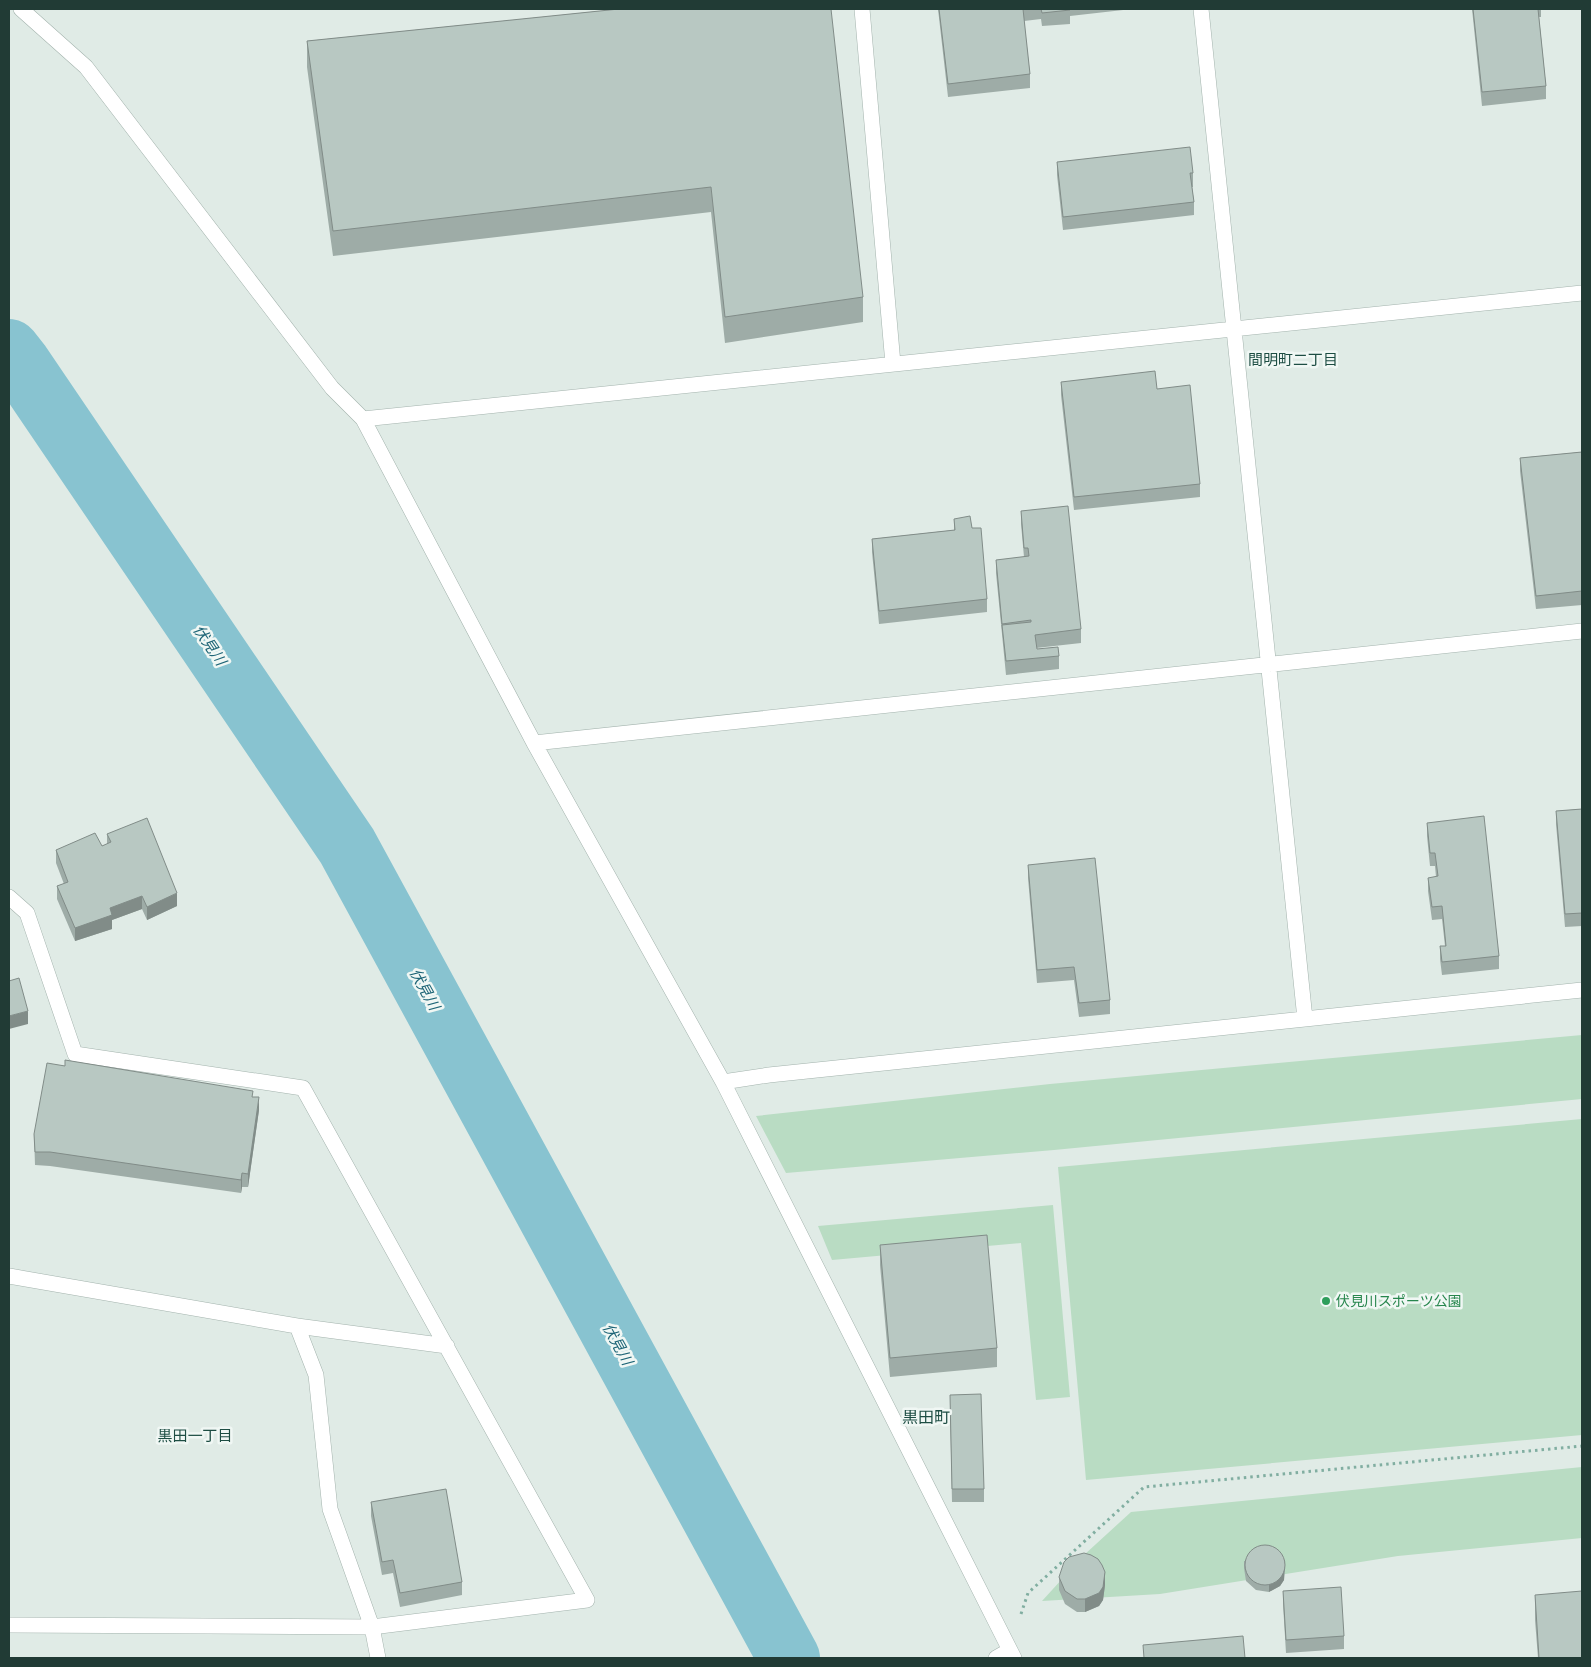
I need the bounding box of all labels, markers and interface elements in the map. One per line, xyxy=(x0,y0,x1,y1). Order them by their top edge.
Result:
district label: 間明町二丁目 xyxy=(1248,350,1338,369)
water label: 伏見川 xyxy=(190,621,232,671)
water label: 伏見川 xyxy=(406,965,445,1015)
place label: 伏見川スポーツ公園 xyxy=(1336,1292,1462,1310)
marker: 伏見川スポーツ公園 xyxy=(1320,1295,1332,1307)
water label: 伏見川 xyxy=(599,1320,638,1370)
district label: 黒田町 xyxy=(902,1407,950,1427)
district label: 黒田一丁目 xyxy=(157,1426,233,1445)

